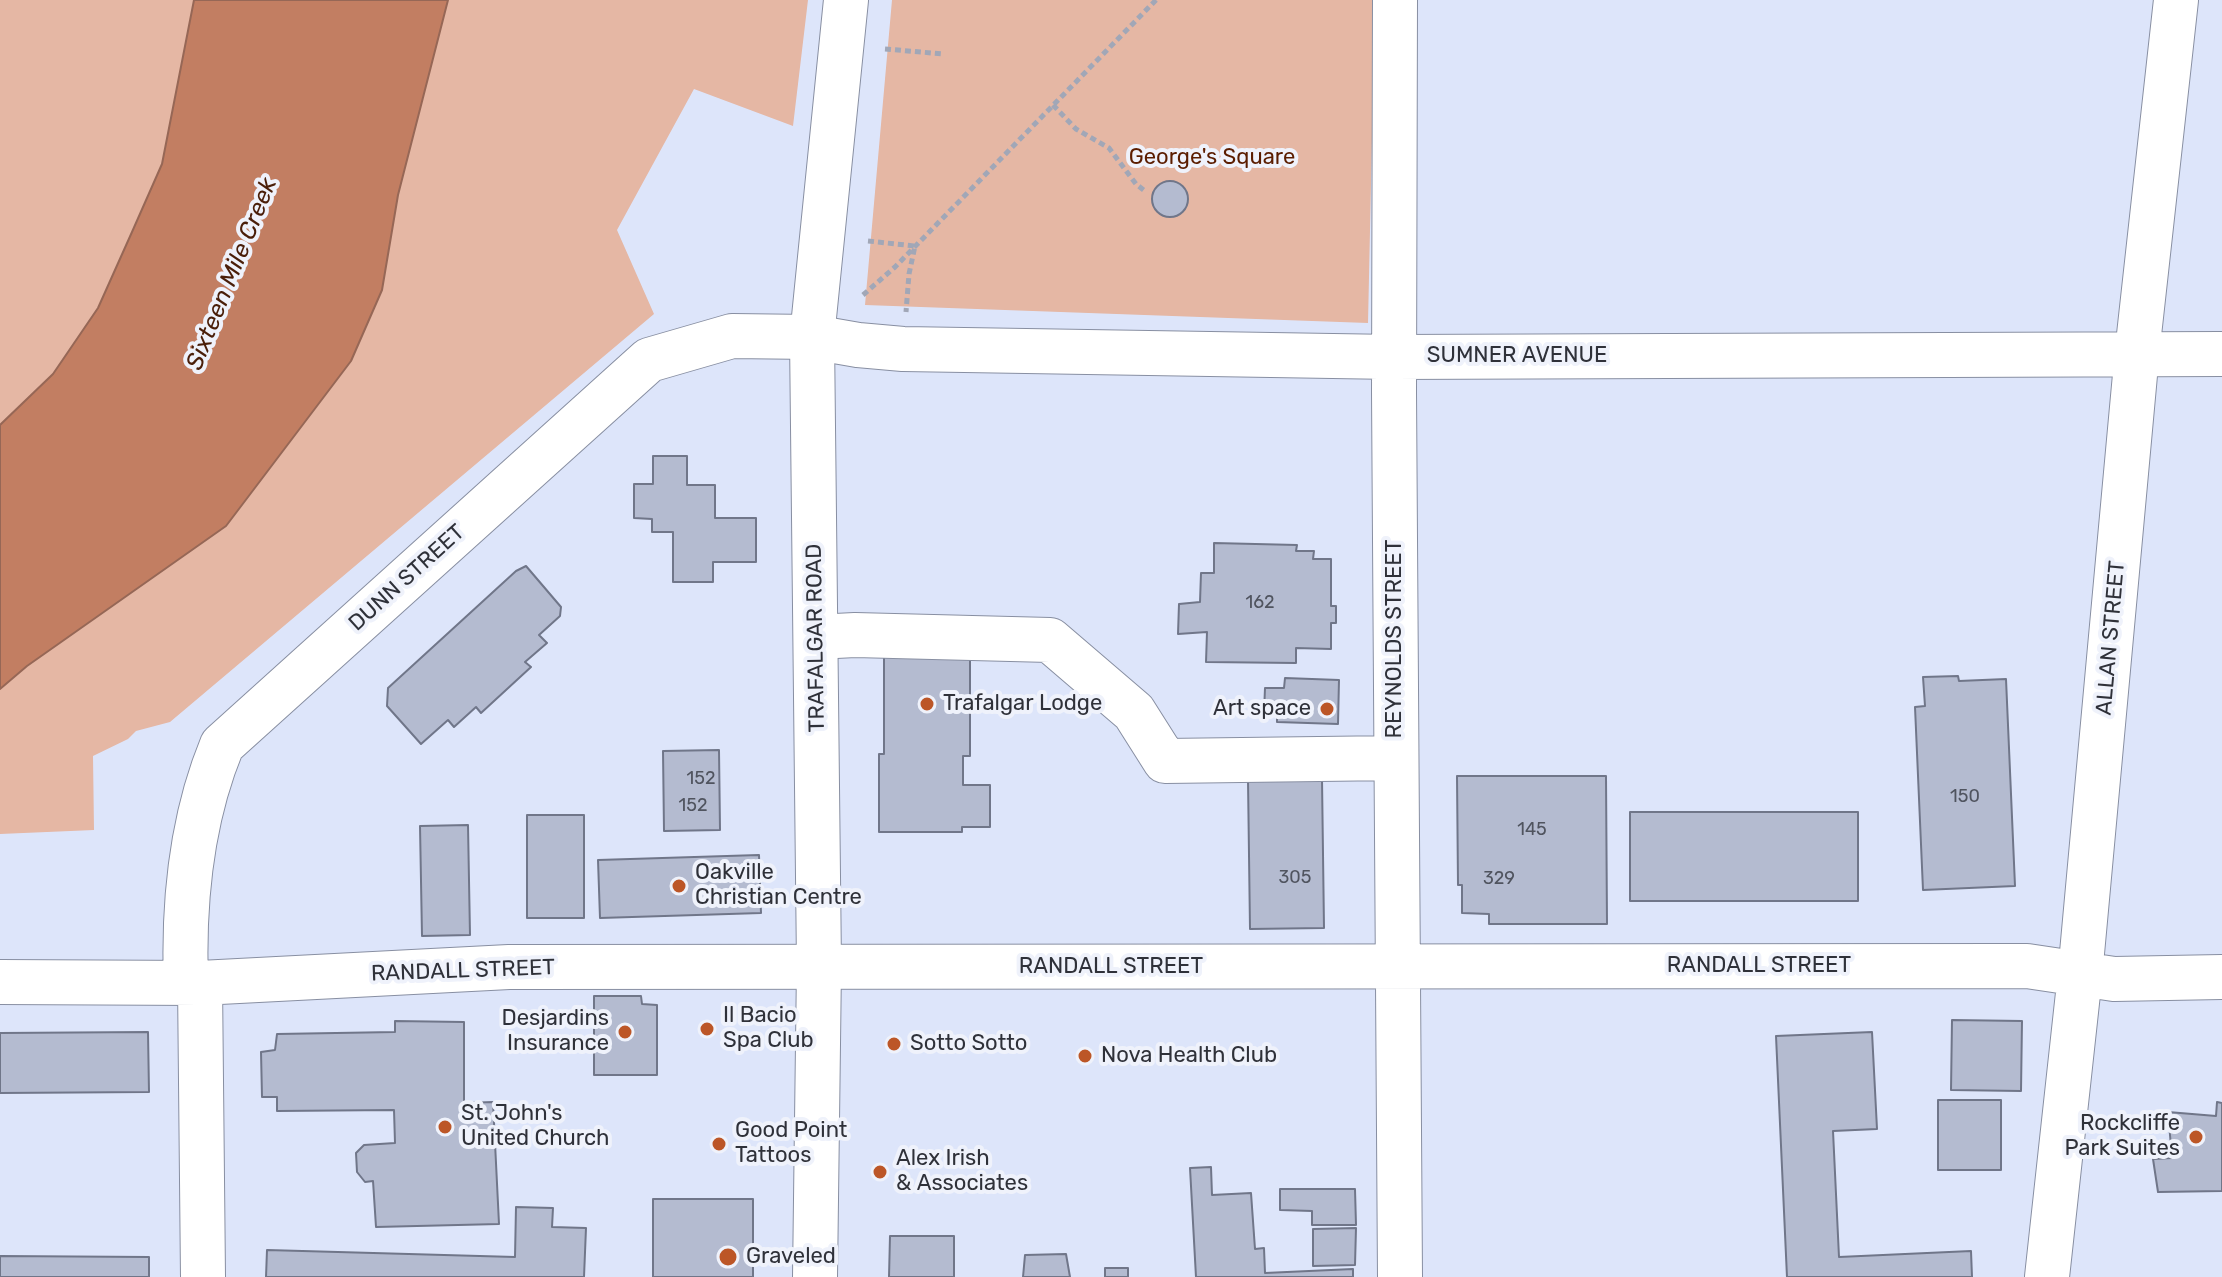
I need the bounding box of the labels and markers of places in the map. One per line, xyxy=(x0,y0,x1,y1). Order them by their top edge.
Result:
place label: Trafalgar Lodge xyxy=(943,691,1102,717)
marker: Trafalgar Lodge xyxy=(918,695,936,713)
place label: Art space xyxy=(1213,696,1311,722)
marker: Art space xyxy=(1318,700,1336,718)
place label: Oakville Christian Centre xyxy=(695,860,862,912)
marker: Oakville Christian Centre xyxy=(670,877,688,895)
place label: Il Bacio Spa Club xyxy=(723,1003,814,1054)
place label: Desjardins Insurance xyxy=(501,1006,609,1058)
marker: Il Bacio Spa Club xyxy=(698,1020,716,1038)
marker: Desjardins Insurance xyxy=(616,1023,634,1041)
place label: Sotto Sotto xyxy=(910,1031,1027,1057)
marker: Sotto Sotto xyxy=(885,1035,903,1053)
place label: Nova Health Club xyxy=(1101,1043,1277,1069)
marker: Nova Health Club xyxy=(1076,1047,1094,1065)
place label: St. John's United Church xyxy=(461,1101,609,1152)
place label: Rockcliffe Park Suites xyxy=(2064,1111,2180,1162)
marker: St. John's United Church xyxy=(436,1118,454,1136)
place label: Good Point Tattoos xyxy=(735,1118,847,1170)
marker: Rockcliffe Park Suites xyxy=(2187,1128,2205,1146)
marker: Good Point Tattoos xyxy=(710,1135,728,1153)
place label: Alex Irish & Associates xyxy=(896,1146,1028,1198)
marker: Alex Irish & Associates xyxy=(871,1163,889,1181)
place label: Graveled xyxy=(746,1244,836,1270)
marker: Graveled xyxy=(717,1246,739,1268)

